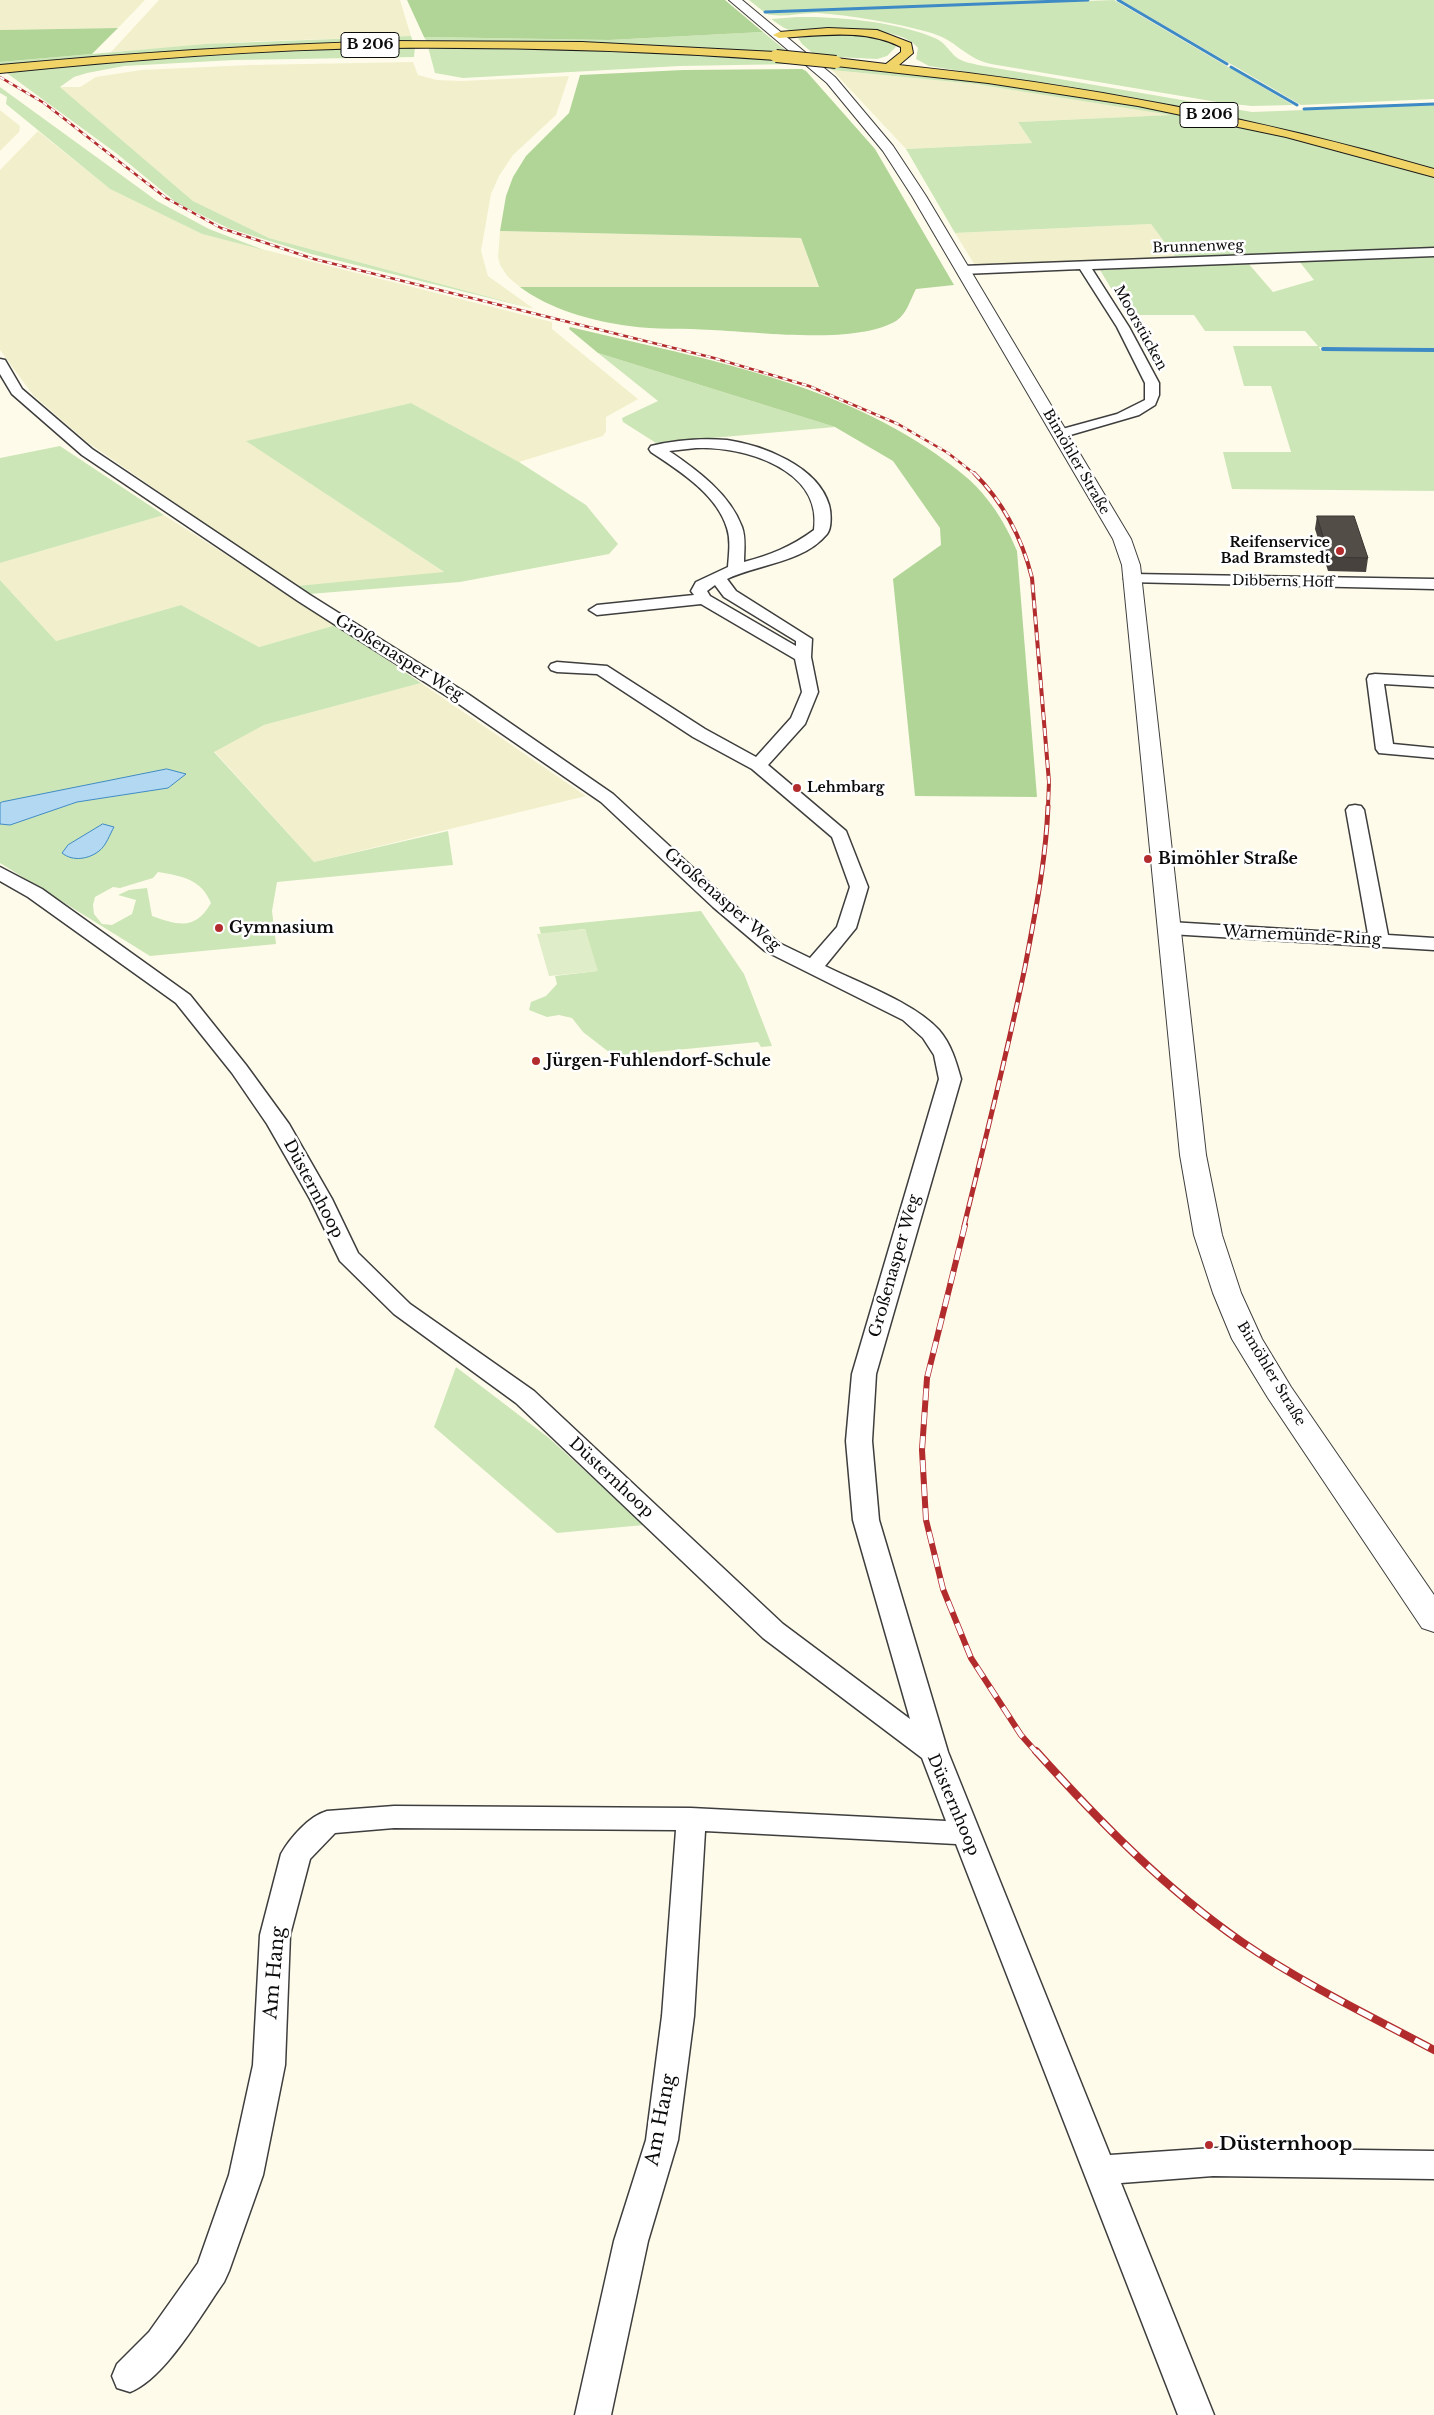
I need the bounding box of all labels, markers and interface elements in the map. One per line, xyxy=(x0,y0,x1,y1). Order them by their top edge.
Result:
road number: B 206 xyxy=(341,32,399,58)
road number: B 206 xyxy=(1180,102,1238,128)
street label: Brunnenweg xyxy=(1152,237,1244,257)
street label: Moorstücken xyxy=(1110,283,1170,373)
street label: Bimöhler Straße xyxy=(1039,406,1113,518)
place label: Reifenservice Bad Bramstedt xyxy=(1221,535,1330,568)
marker: Reifenservice Bad Bramstedt xyxy=(1334,545,1346,557)
street label: Dibberns Hoff xyxy=(1232,573,1334,591)
street label: Großenasper Weg xyxy=(331,611,467,705)
place label: Lehmbarg xyxy=(807,780,884,796)
marker: Lehmbarg xyxy=(791,782,803,794)
street label: Großenasper Weg xyxy=(660,844,784,956)
place label: Bimöhler Straße xyxy=(1158,849,1298,869)
marker: Bimöhler Straße xyxy=(1142,853,1154,865)
place label: Gymnasium xyxy=(229,918,334,938)
marker: Gymnasium xyxy=(213,922,225,934)
street label: Warnemünde-Ring xyxy=(1222,922,1382,950)
place label: Jürgen-Fuhlendorf-Schule xyxy=(546,1051,771,1071)
marker: Jürgen-Fuhlendorf-Schule xyxy=(530,1055,542,1067)
street label: Düsternhoop xyxy=(279,1136,347,1242)
street label: Großenasper Weg xyxy=(865,1192,925,1340)
street label: Bimöhler Straße xyxy=(1233,1319,1309,1429)
street label: Düsternhoop xyxy=(565,1434,657,1522)
street label: Düsternhoop xyxy=(923,1751,983,1859)
street label: Am Hang xyxy=(260,1926,290,2020)
street label: Am Hang xyxy=(641,2072,681,2168)
place label: Düsternhoop xyxy=(1219,2134,1352,2156)
marker: Düsternhoop xyxy=(1203,2139,1215,2151)

